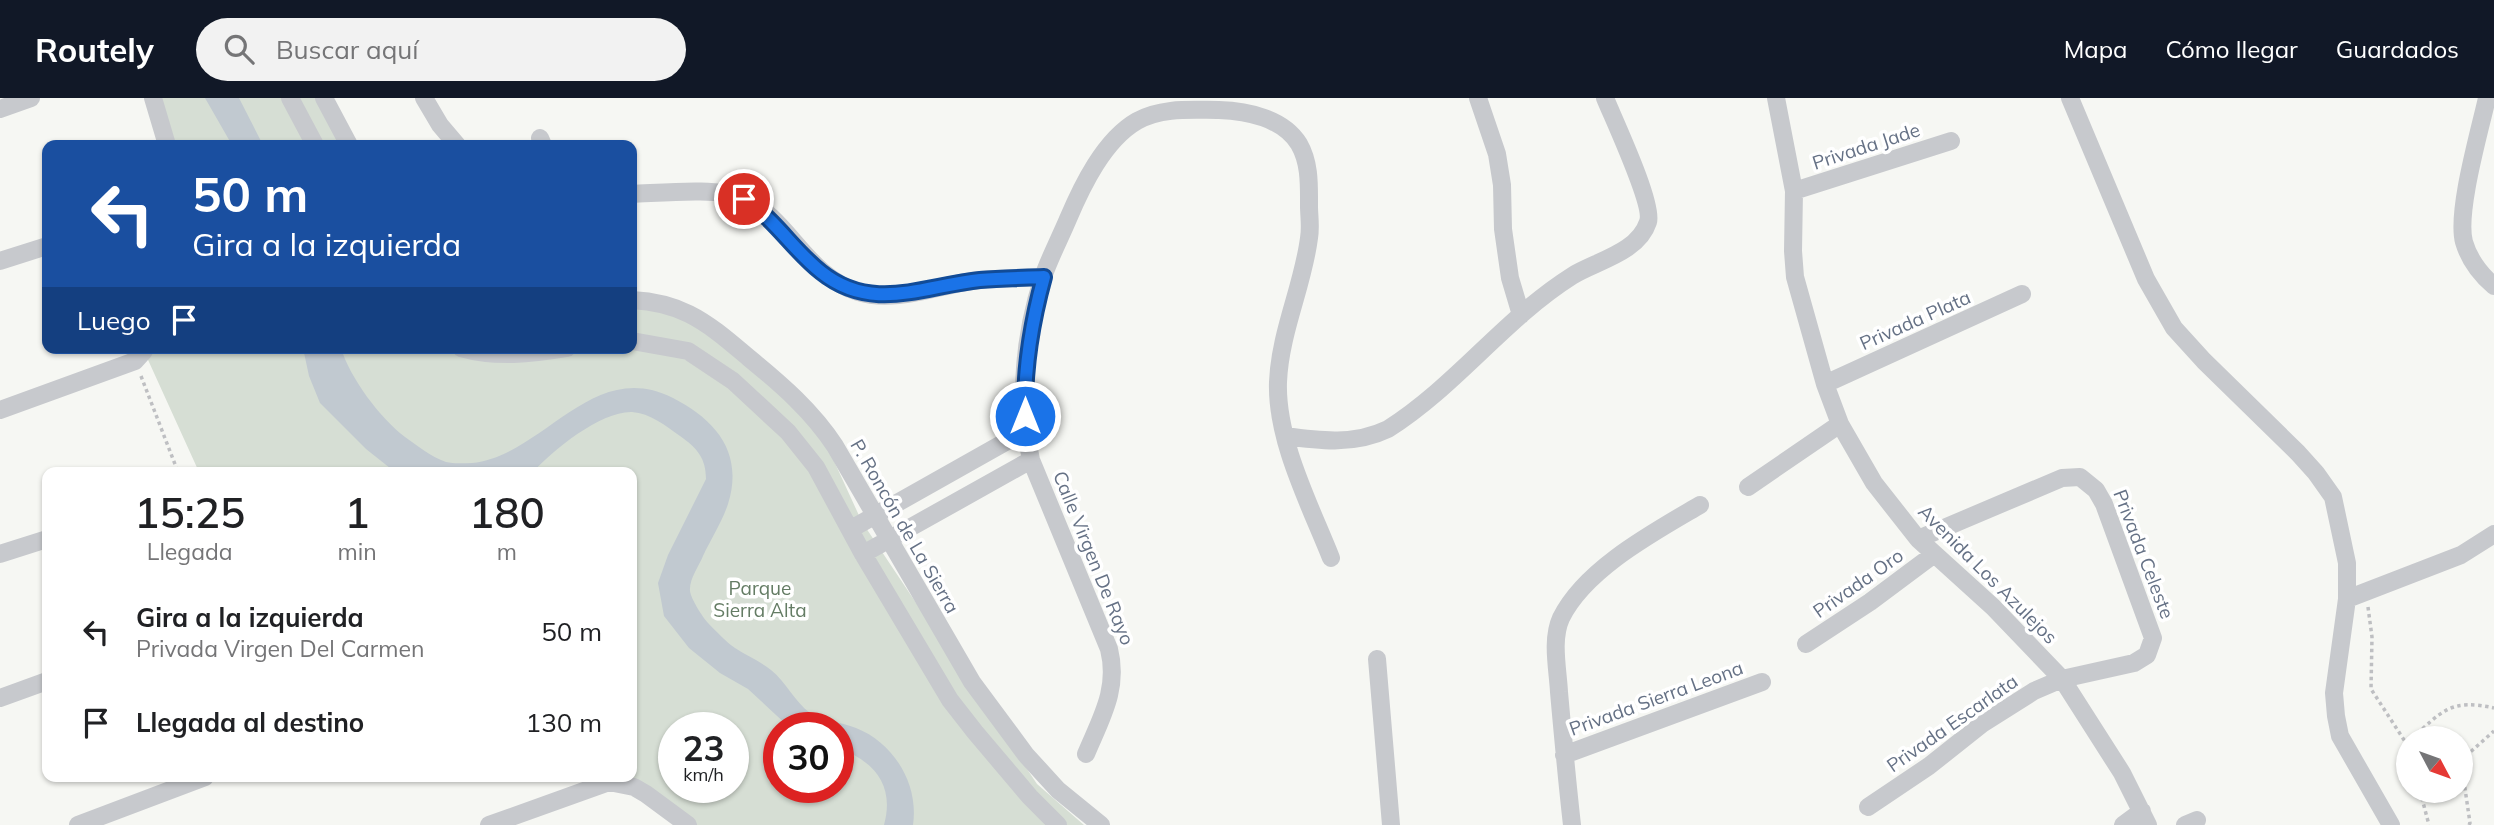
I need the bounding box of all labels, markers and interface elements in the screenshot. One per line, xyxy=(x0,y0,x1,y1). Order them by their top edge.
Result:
search box xyxy=(196,18,686,81)
text: Routely xyxy=(35,29,154,70)
icon: search xyxy=(220,30,258,68)
text: Buscar aquí xyxy=(276,33,418,66)
text: Mapa xyxy=(2064,34,2127,64)
text: Cómo llegar xyxy=(2165,34,2298,64)
text: Guardados xyxy=(2336,34,2459,64)
street label: Privada Jade xyxy=(1809,117,1923,175)
text: 50 m xyxy=(192,163,308,224)
icon: left xyxy=(77,168,168,259)
pin xyxy=(714,169,774,229)
icon: arrive xyxy=(725,180,763,218)
text: Gira a la izquierda xyxy=(192,224,461,264)
street label: Privada Plata xyxy=(1856,285,1974,355)
icon: arrive xyxy=(165,301,203,339)
text: Luego xyxy=(77,304,151,337)
position arrow xyxy=(988,379,1062,453)
street label: P. Roncón de La Sierra xyxy=(845,435,965,617)
street label: Calle Virgen De Rayo xyxy=(1048,467,1140,649)
text: 15:25 xyxy=(134,486,245,539)
text: 1 xyxy=(344,486,370,539)
text: 180 xyxy=(469,486,545,539)
street label: Privada Celeste xyxy=(2108,486,2180,622)
street label: Avenida Los Azulejos xyxy=(1913,499,2063,649)
text: Llegada xyxy=(147,537,233,566)
text: min xyxy=(337,537,377,566)
text: m xyxy=(497,537,517,566)
street label: Privada Oro xyxy=(1808,543,1908,623)
park label: Parque Sierra Alta xyxy=(713,576,807,622)
text: Gira a la izquierda xyxy=(136,601,364,634)
icon: left xyxy=(77,613,115,651)
text: 50 m xyxy=(541,615,602,648)
text: Privada Virgen Del Carmen xyxy=(136,634,424,663)
street label: Privada Sierra Leona xyxy=(1566,655,1746,741)
street label: Privada Escarlata xyxy=(1882,669,2022,777)
icon: arrive xyxy=(77,704,115,742)
text: Llegada al destino xyxy=(136,706,364,739)
text: 130 m xyxy=(526,706,602,739)
speed limit sign: 30 xyxy=(763,712,854,803)
text: 23 xyxy=(682,726,725,770)
north arrow xyxy=(2396,726,2473,803)
map controls xyxy=(2396,726,2473,803)
text: km/h xyxy=(683,763,724,786)

